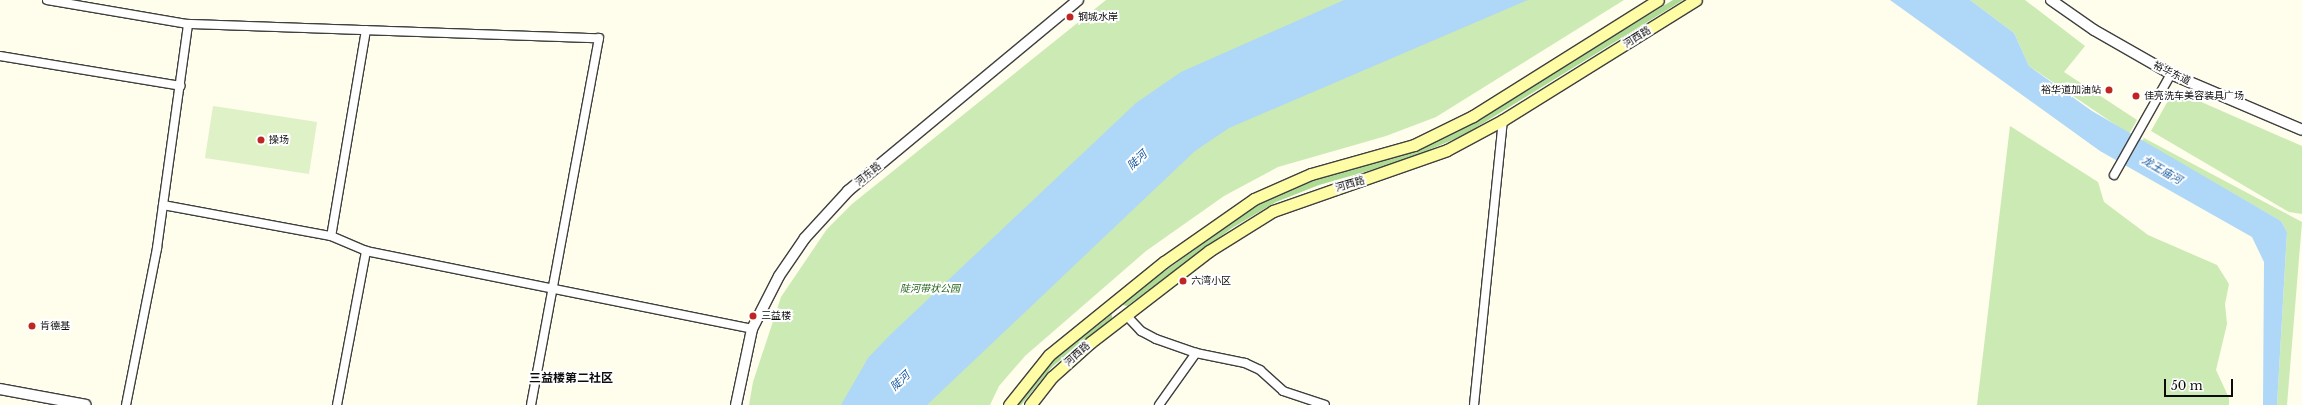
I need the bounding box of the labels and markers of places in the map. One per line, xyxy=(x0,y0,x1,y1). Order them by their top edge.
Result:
place label: 钢城水岸 xyxy=(1078,11,1118,23)
marker: 钢城水岸 xyxy=(1065,12,1075,22)
place label: 裕华道加油站 xyxy=(2041,84,2101,96)
marker: 裕华道加油站 xyxy=(2104,85,2114,95)
place label: 佳亮洗车美容装具广场 xyxy=(2144,90,2244,102)
marker: 佳亮洗车美容装具广场 xyxy=(2131,91,2141,101)
place label: 操场 xyxy=(269,134,289,146)
marker: 操场 xyxy=(256,135,266,145)
place label: 六湾小区 xyxy=(1191,275,1231,287)
marker: 六湾小区 xyxy=(1178,276,1188,286)
place label: 三益楼 xyxy=(761,310,791,322)
marker: 三益楼 xyxy=(748,311,758,321)
place label: 肯德基 xyxy=(40,320,70,332)
marker: 肯德基 xyxy=(27,321,37,331)

